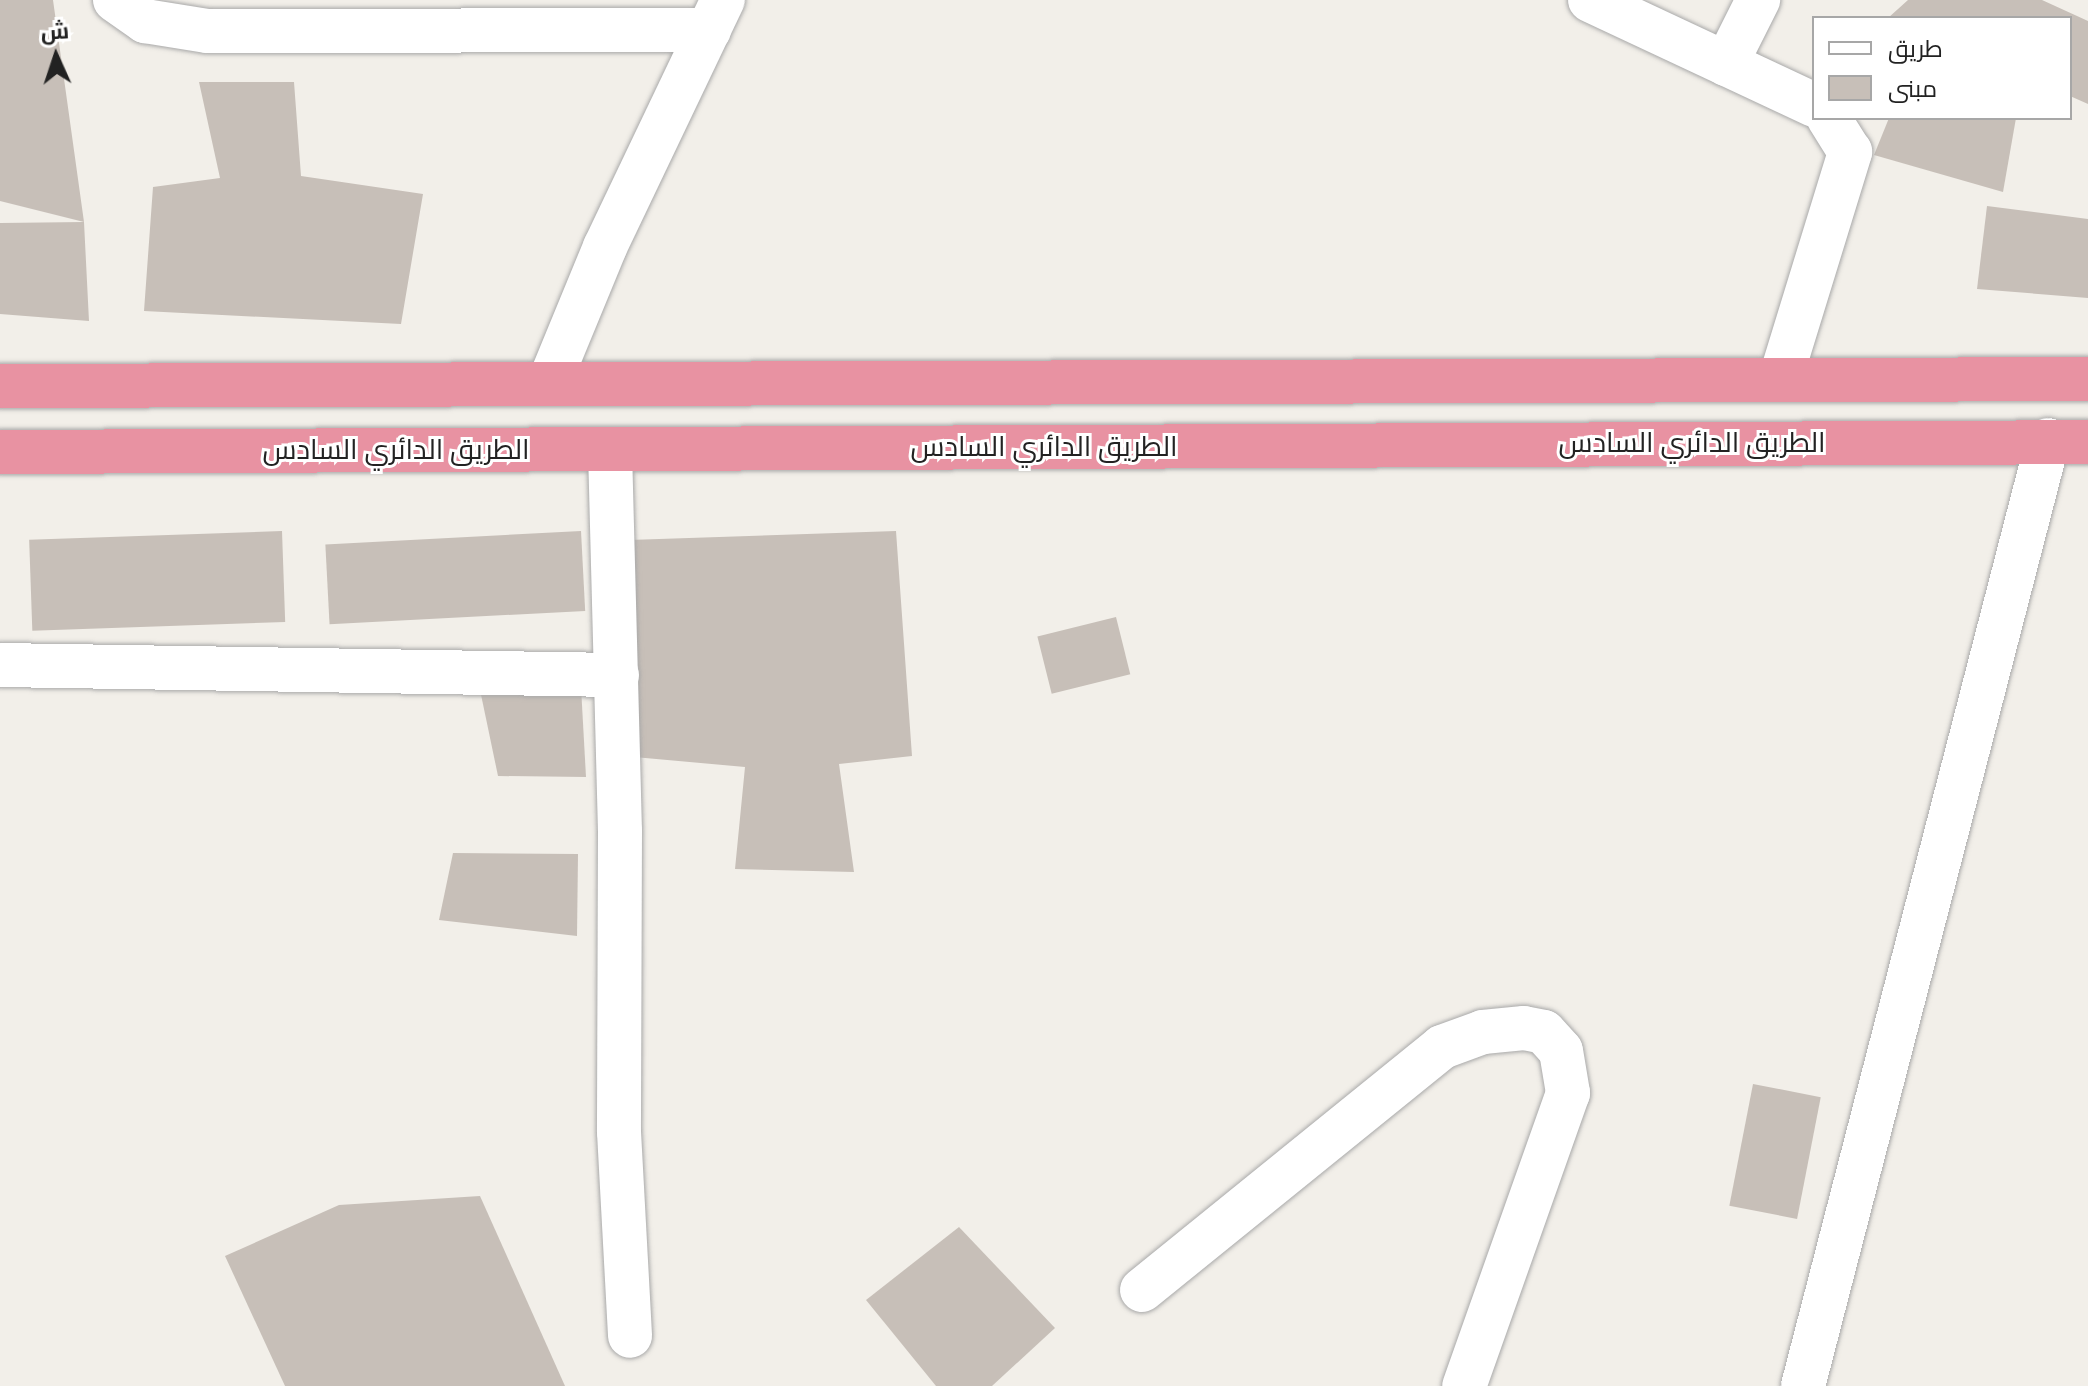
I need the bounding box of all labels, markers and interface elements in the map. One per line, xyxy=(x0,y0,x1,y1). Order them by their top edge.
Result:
north arrow xyxy=(16,16,96,96)
legend xyxy=(1812,16,2072,120)
text: ش xyxy=(40,18,69,45)
text: طريق xyxy=(1888,35,1943,63)
text: مبنى xyxy=(1888,75,1937,103)
street label: الطريق الدائري السادس xyxy=(1559,426,1825,460)
street label: الطريق الدائري السادس xyxy=(911,430,1177,464)
street label: الطريق الدائري السادس xyxy=(263,433,529,467)

